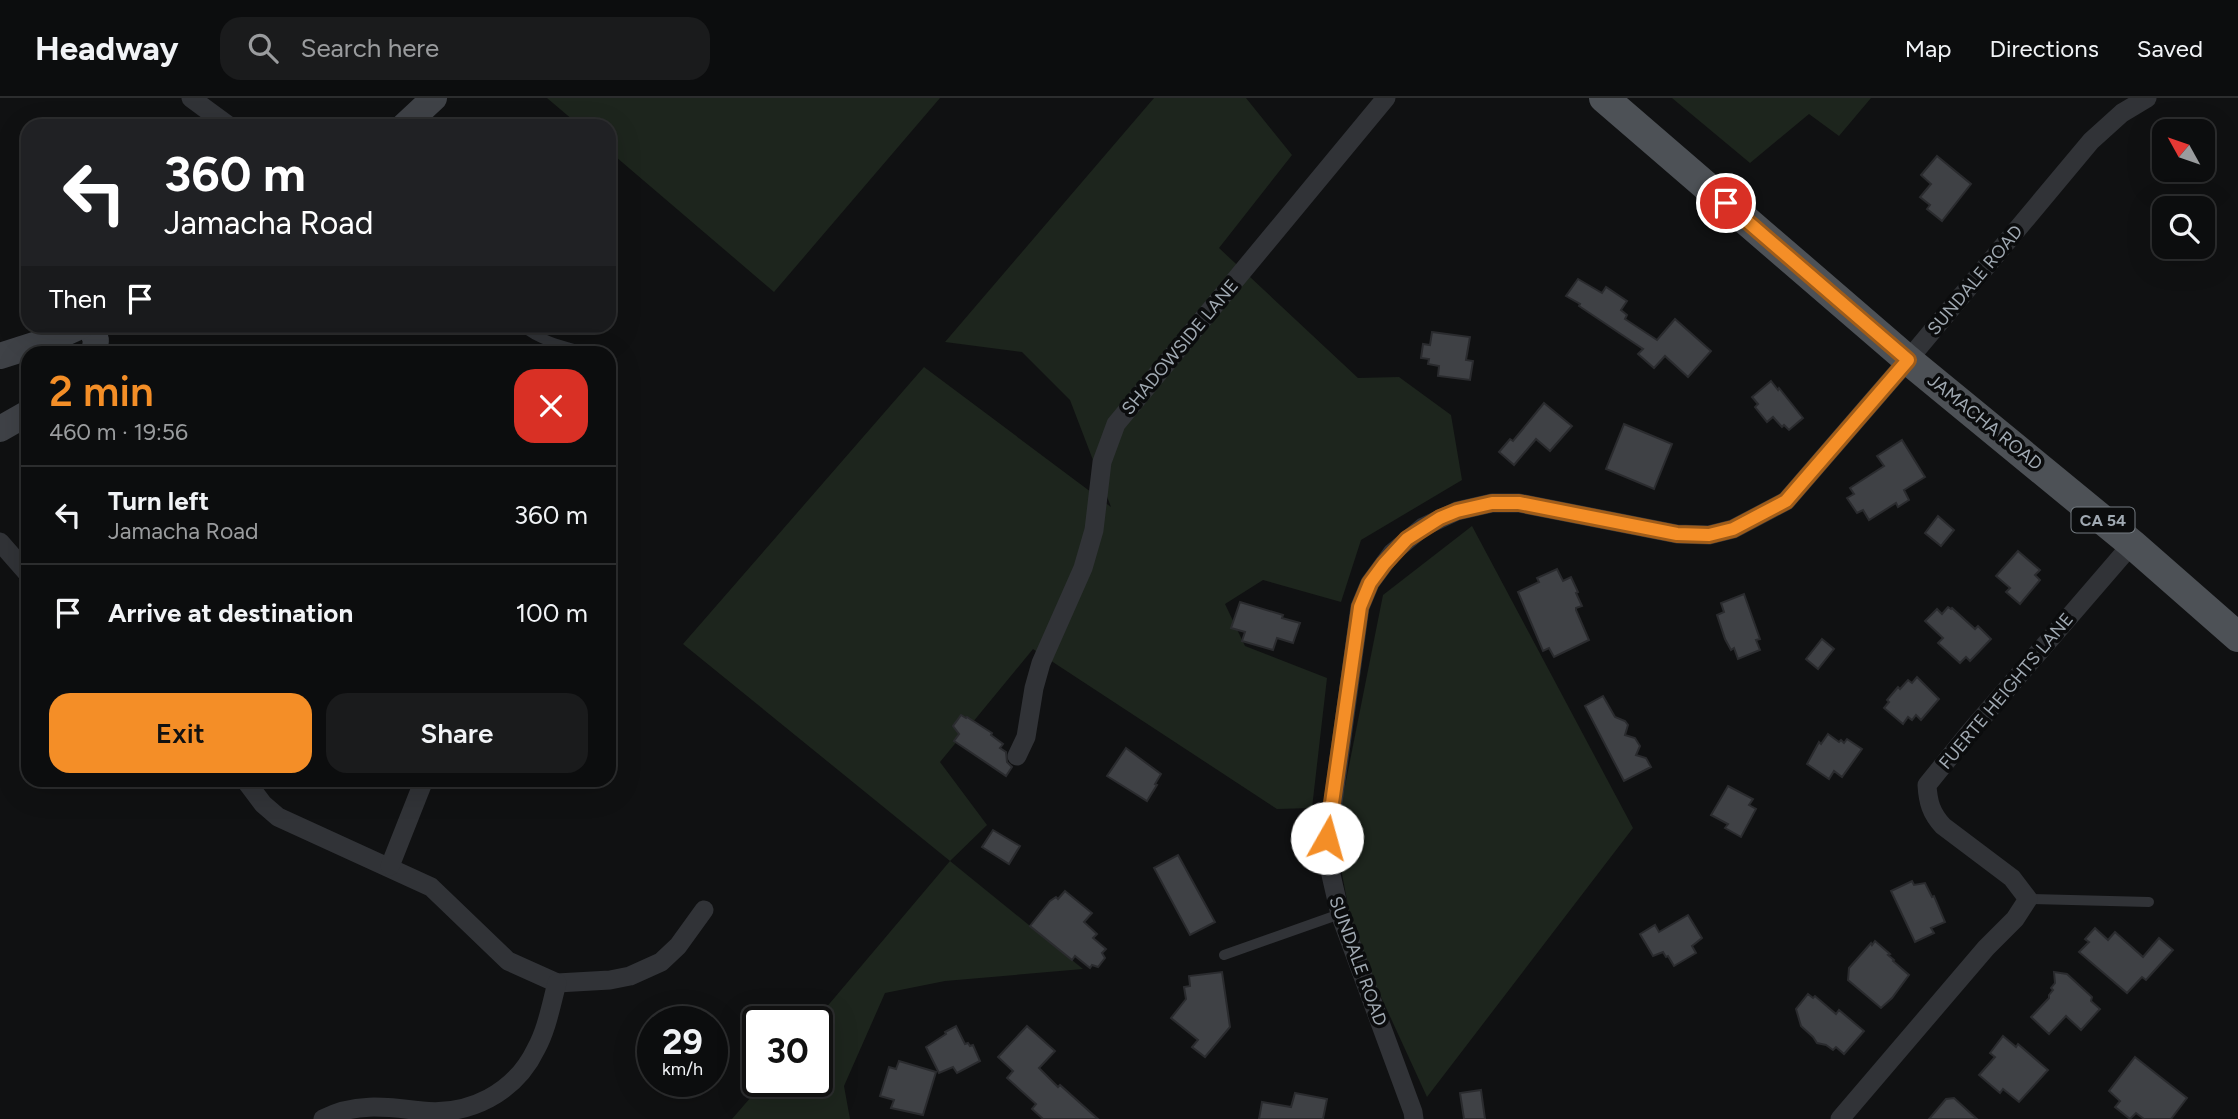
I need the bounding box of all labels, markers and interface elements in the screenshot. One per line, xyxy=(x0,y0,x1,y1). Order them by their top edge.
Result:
search box xyxy=(220,17,710,80)
text: Headway xyxy=(35,29,178,68)
icon: search xyxy=(244,29,282,67)
text: Search here xyxy=(300,32,439,64)
text: Map xyxy=(1905,34,1951,63)
text: Directions xyxy=(1989,34,2099,63)
text: Saved xyxy=(2137,34,2203,63)
north arrow xyxy=(2152,119,2216,182)
map controls xyxy=(2152,119,2215,259)
text: 360 m xyxy=(164,144,306,203)
icon: left xyxy=(49,147,140,238)
pin xyxy=(1696,173,1756,233)
icon: arrive xyxy=(1707,184,1745,222)
button: search xyxy=(2152,196,2215,259)
text: Jamacha Road xyxy=(164,204,373,242)
street label: SUNDALE ROAD xyxy=(1923,221,2027,339)
street label: SHADOWSIDE LANE xyxy=(1117,275,1243,419)
icon: arrive xyxy=(121,280,159,318)
text: Then xyxy=(49,283,107,315)
text: 2 min xyxy=(49,366,154,417)
button: close xyxy=(514,369,588,443)
street label: JAMACHA ROAD xyxy=(1923,369,2047,475)
text: 460 m · 19:56 xyxy=(49,418,188,446)
text: Turn left xyxy=(108,485,209,517)
icon: left xyxy=(49,496,87,534)
text: 360 m xyxy=(514,499,588,531)
road number: CA 54 xyxy=(2072,508,2134,532)
text: Jamacha Road xyxy=(108,517,259,545)
icon: arrive xyxy=(49,594,87,632)
text: Arrive at destination xyxy=(108,597,353,629)
text: 100 m xyxy=(515,597,588,629)
street label: FUERTE HEIGHTS LANE xyxy=(1934,608,2078,774)
button: Exit xyxy=(49,693,312,773)
button: Share xyxy=(326,693,588,773)
position arrow xyxy=(1290,801,1364,875)
street label: SUNDALE ROAD xyxy=(1324,893,1392,1029)
speed limit sign: 30 xyxy=(742,1006,833,1097)
text: 29 xyxy=(662,1021,703,1063)
text: km/h xyxy=(662,1058,703,1080)

